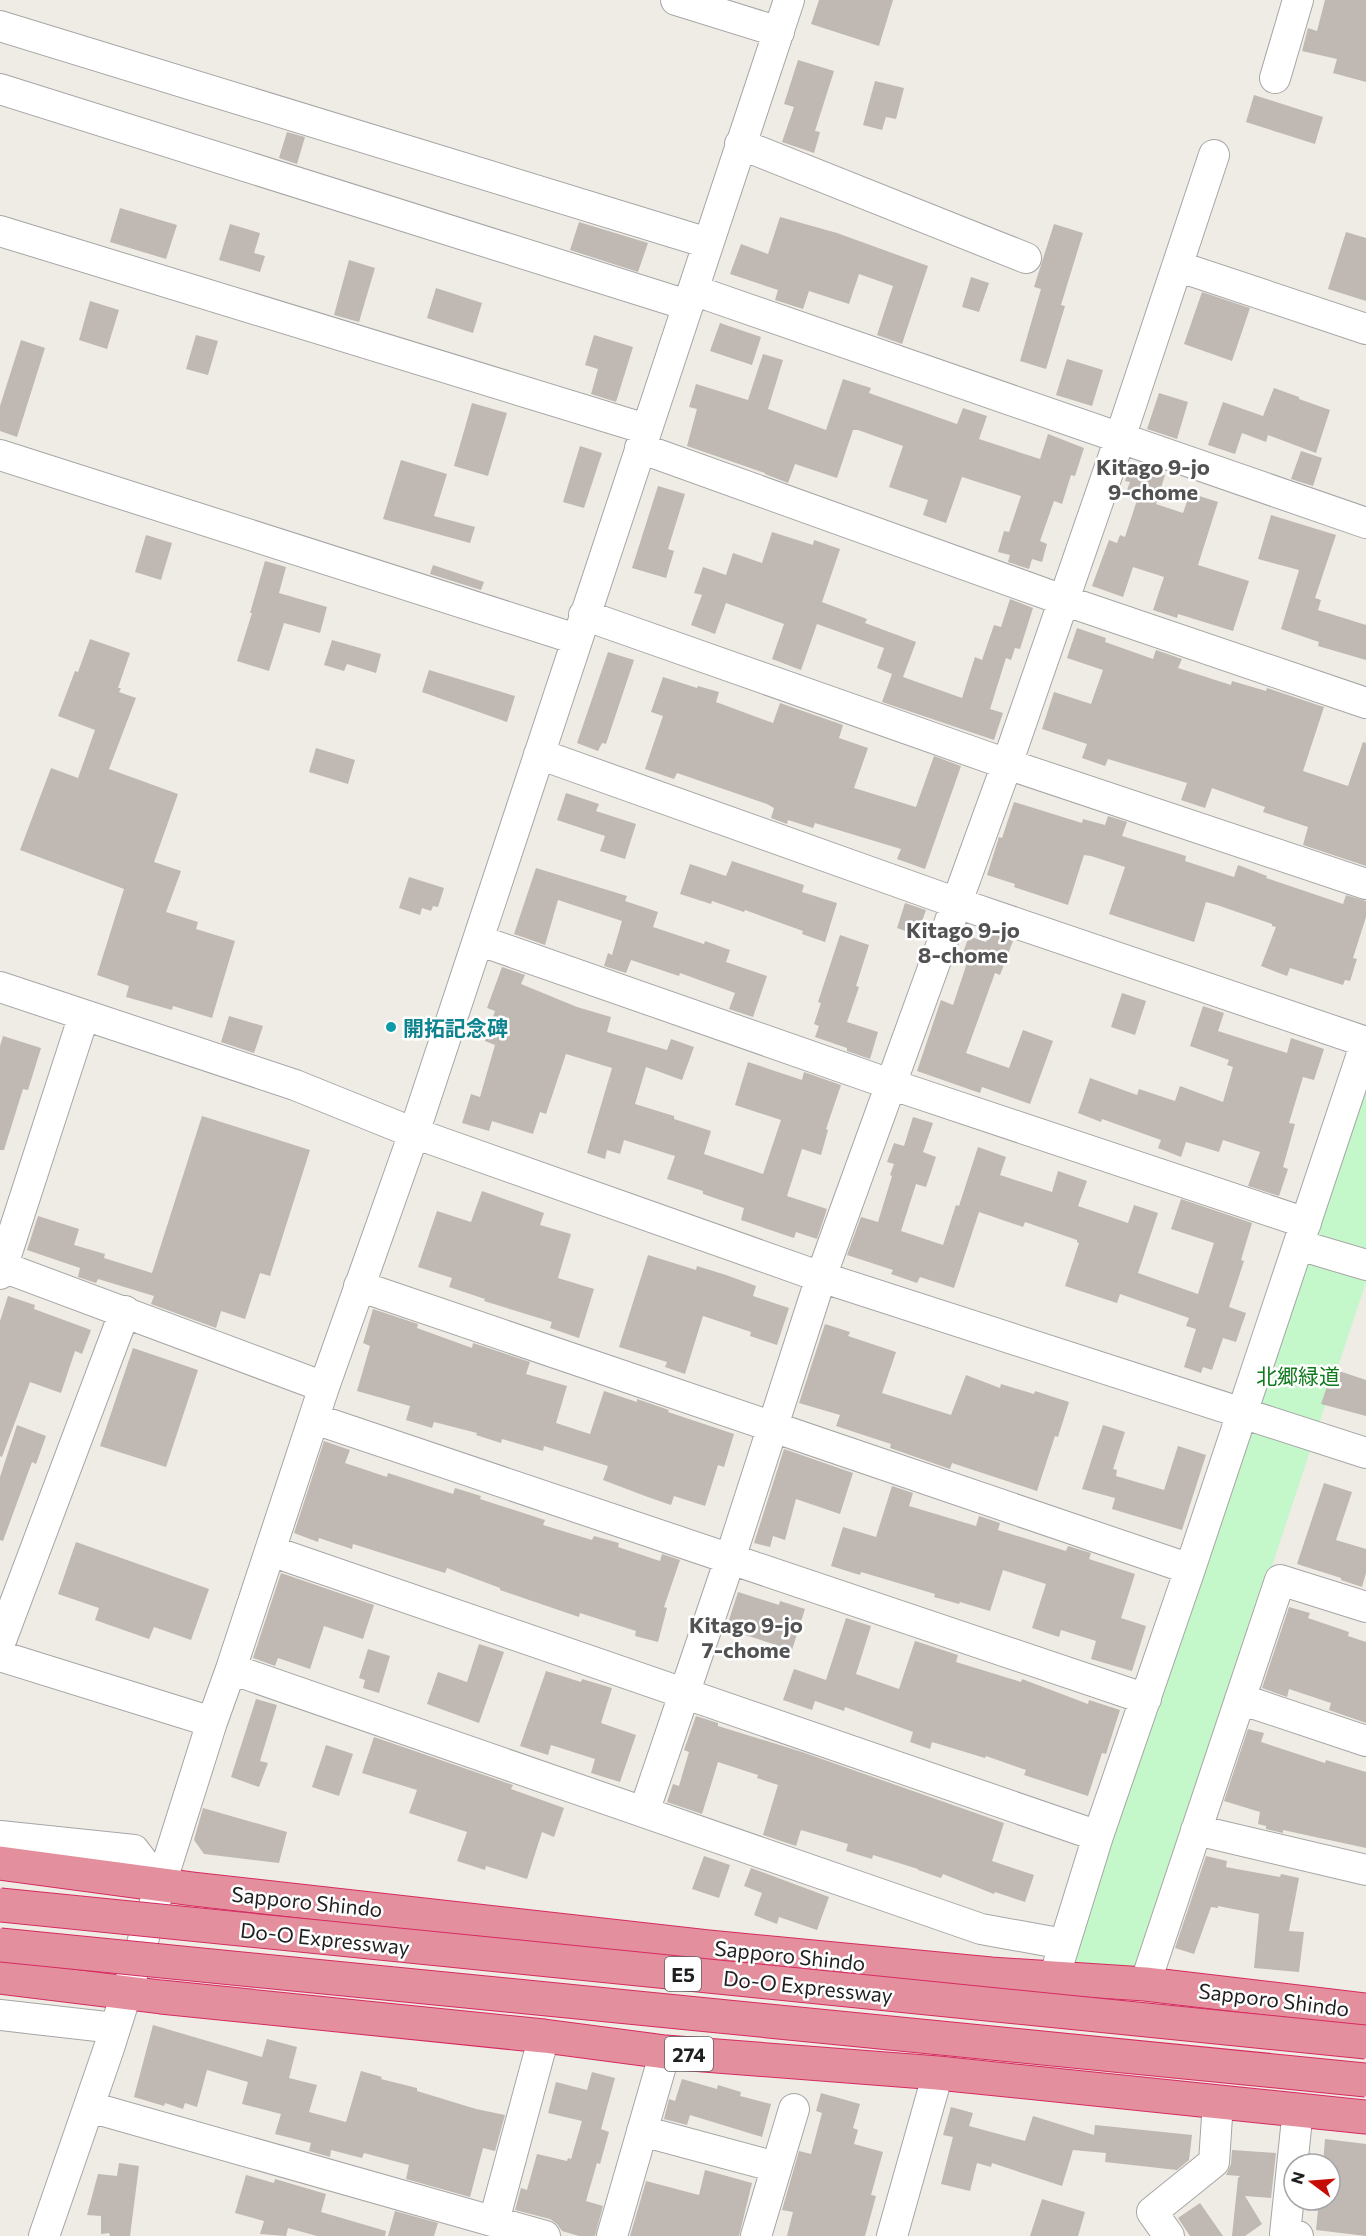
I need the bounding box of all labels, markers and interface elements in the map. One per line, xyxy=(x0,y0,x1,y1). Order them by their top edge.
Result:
district label: Kitago 9-jo 9-chome xyxy=(1096,453,1210,505)
district label: Kitago 9-jo 8-chome xyxy=(906,916,1020,968)
place label: 開拓記念碑 xyxy=(403,1015,508,1040)
marker: 開拓記念碑 xyxy=(384,1020,398,1034)
park label: 北郷緑道 xyxy=(1256,1363,1340,1388)
district label: Kitago 9-jo 7-chome xyxy=(689,1611,803,1663)
street label: Sapporo Shindo xyxy=(230,1881,384,1921)
street label: Do-O Expressway xyxy=(239,1917,411,1959)
street label: Sapporo Shindo xyxy=(713,1935,867,1975)
road number: E5 xyxy=(665,1957,701,1991)
street label: Do-O Expressway xyxy=(722,1965,894,2007)
street label: Sapporo Shindo xyxy=(1197,1977,1351,2021)
road number: 274 xyxy=(665,2037,713,2071)
north arrow xyxy=(1282,2152,1342,2212)
text: N xyxy=(1286,2169,1308,2186)

